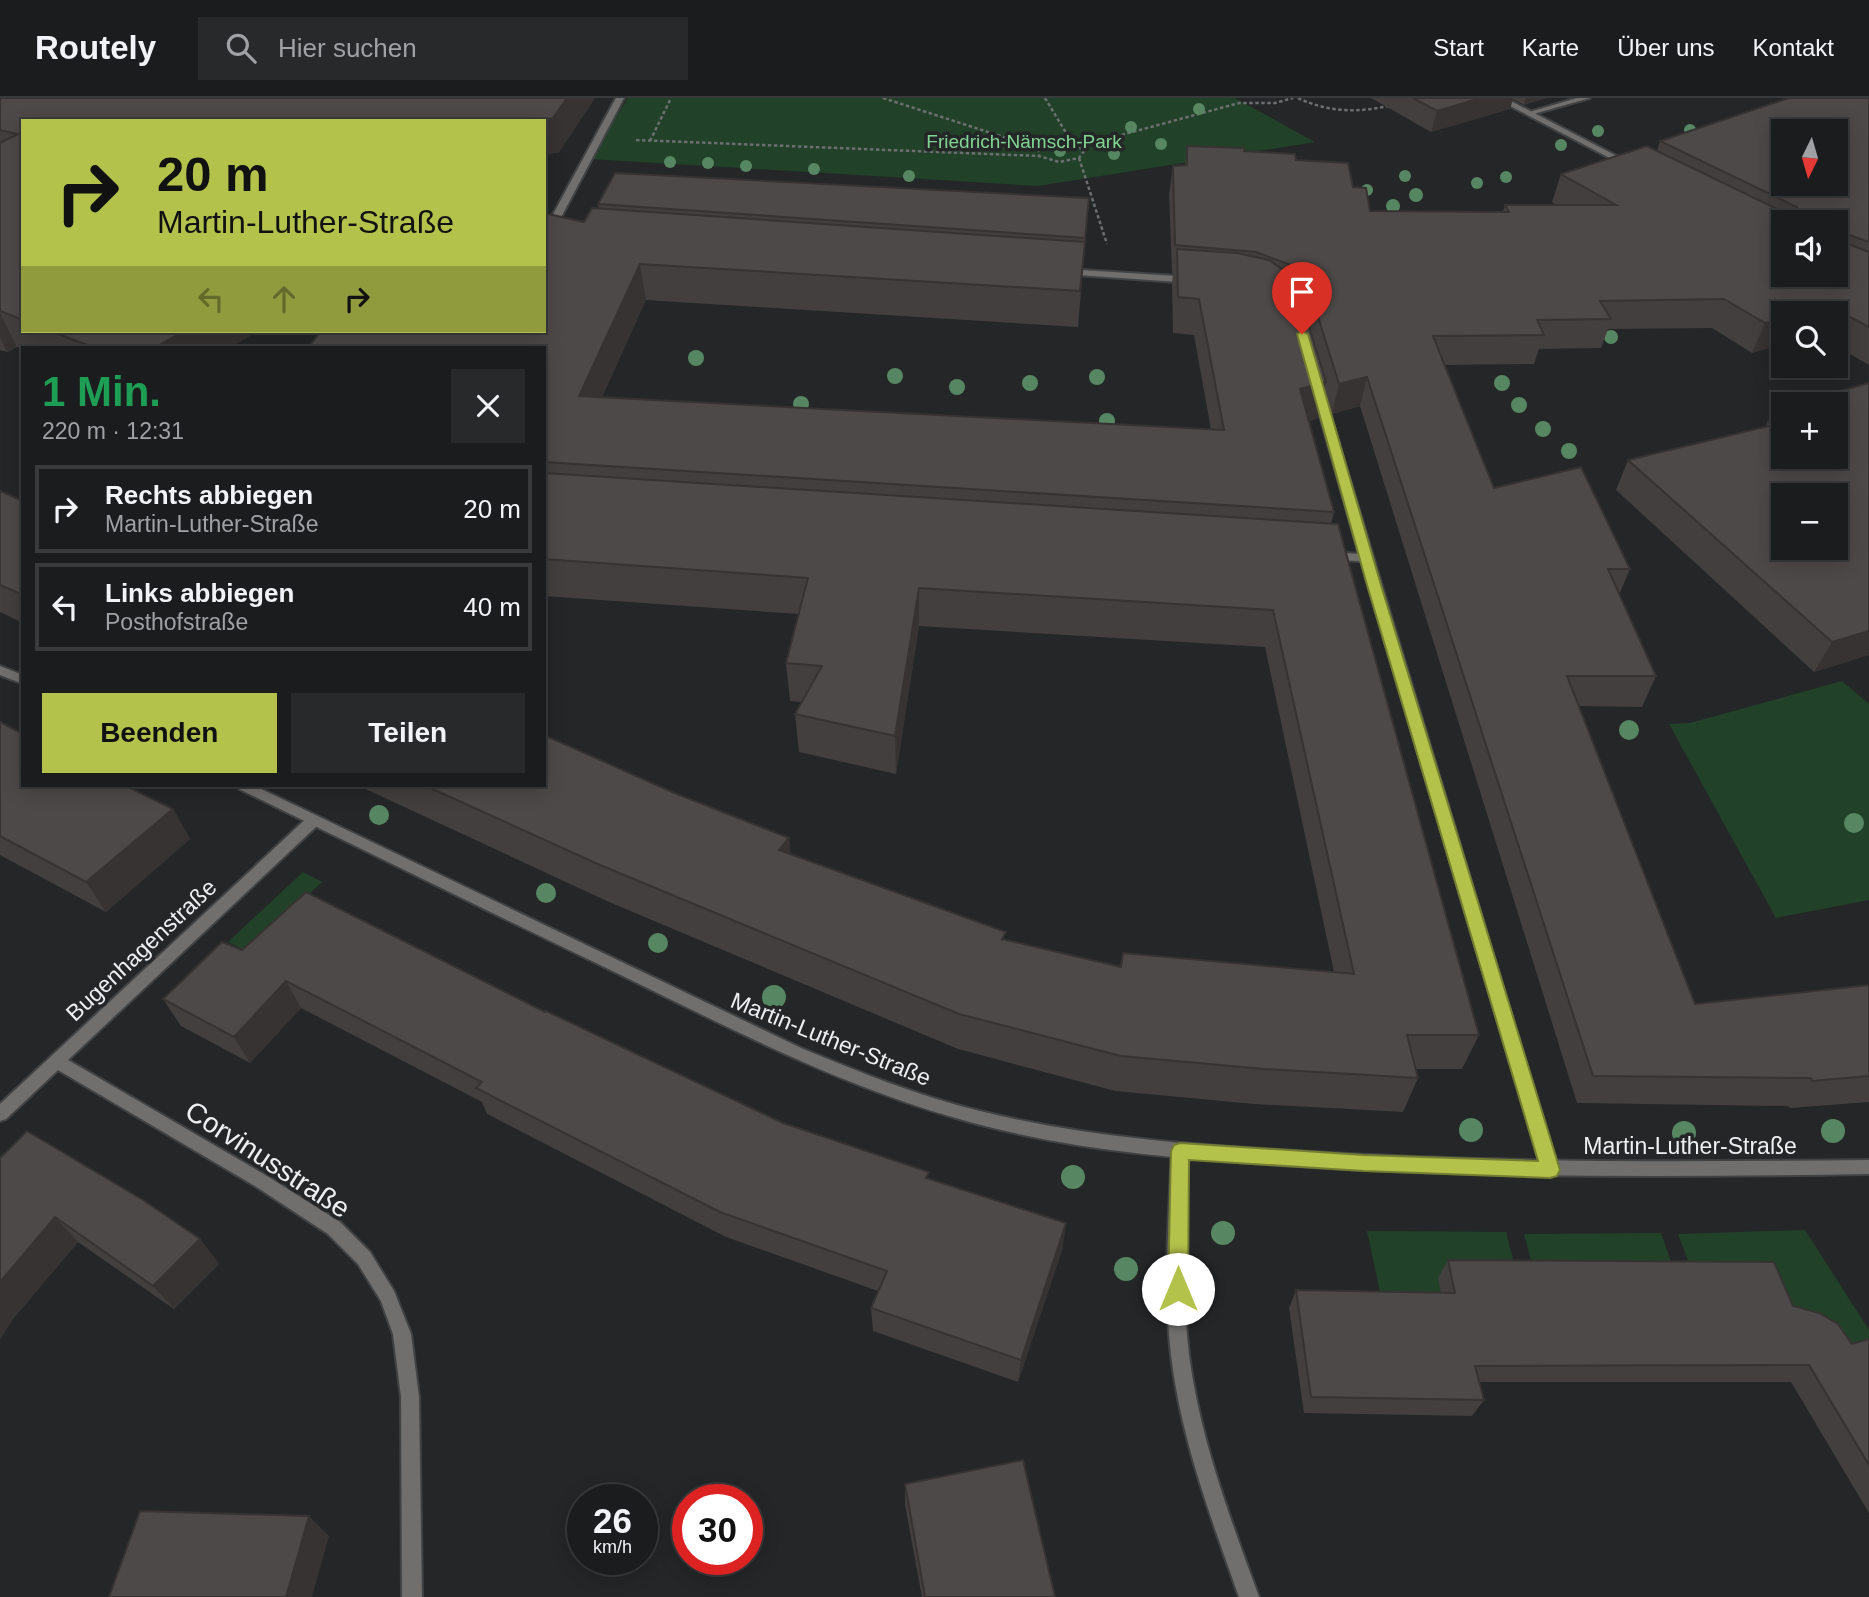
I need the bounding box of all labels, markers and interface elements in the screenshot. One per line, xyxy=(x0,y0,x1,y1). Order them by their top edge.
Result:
search box xyxy=(198,17,688,80)
text: Routely xyxy=(35,29,156,66)
icon: search xyxy=(222,29,260,67)
text: Hier suchen xyxy=(278,33,417,63)
text: Start xyxy=(1433,34,1484,61)
text: Karte xyxy=(1522,34,1579,61)
text: Über uns xyxy=(1617,34,1715,61)
text: Kontakt xyxy=(1753,34,1834,61)
north arrow xyxy=(1771,119,1848,196)
map controls xyxy=(1771,119,1848,560)
park label: Friedrich-Nämsch-Park xyxy=(926,131,1122,152)
icon: right xyxy=(42,147,133,238)
text: 20 m xyxy=(157,147,269,201)
text: Martin-Luther-Straße xyxy=(157,204,454,240)
button: sound xyxy=(1771,210,1848,287)
pin xyxy=(1272,262,1332,334)
icon: arrive xyxy=(1283,273,1321,311)
icon: left xyxy=(192,280,230,318)
icon: ahead xyxy=(265,280,303,318)
icon: right xyxy=(338,280,376,318)
button: search xyxy=(1771,301,1848,378)
text: 1 Min. xyxy=(42,368,161,415)
button: close xyxy=(451,369,525,443)
button: + xyxy=(1771,392,1848,469)
text: 220 m · 12:31 xyxy=(42,418,184,444)
text: Rechts abbiegen xyxy=(105,480,313,510)
button: − xyxy=(1771,483,1848,560)
icon: right xyxy=(46,490,84,528)
text: 20 m xyxy=(463,494,521,524)
text: Martin-Luther-Straße xyxy=(105,511,318,537)
text: Links abbiegen xyxy=(105,578,294,608)
icon: left xyxy=(46,588,84,626)
text: 40 m xyxy=(463,592,521,622)
text: Posthofstraße xyxy=(105,609,248,635)
button: Beenden xyxy=(42,693,277,773)
button: Teilen xyxy=(291,693,525,773)
street label: Bugenhagenstraße xyxy=(61,874,221,1026)
street label: Martin-Luther-Straße xyxy=(727,987,935,1091)
street label: Corvinusstraße xyxy=(180,1095,356,1224)
street label: Martin-Luther-Straße xyxy=(1583,1133,1797,1159)
position arrow xyxy=(1141,1252,1215,1326)
speed limit sign: 30 xyxy=(672,1484,763,1575)
text: 26 xyxy=(593,1501,632,1540)
text: km/h xyxy=(593,1537,632,1557)

